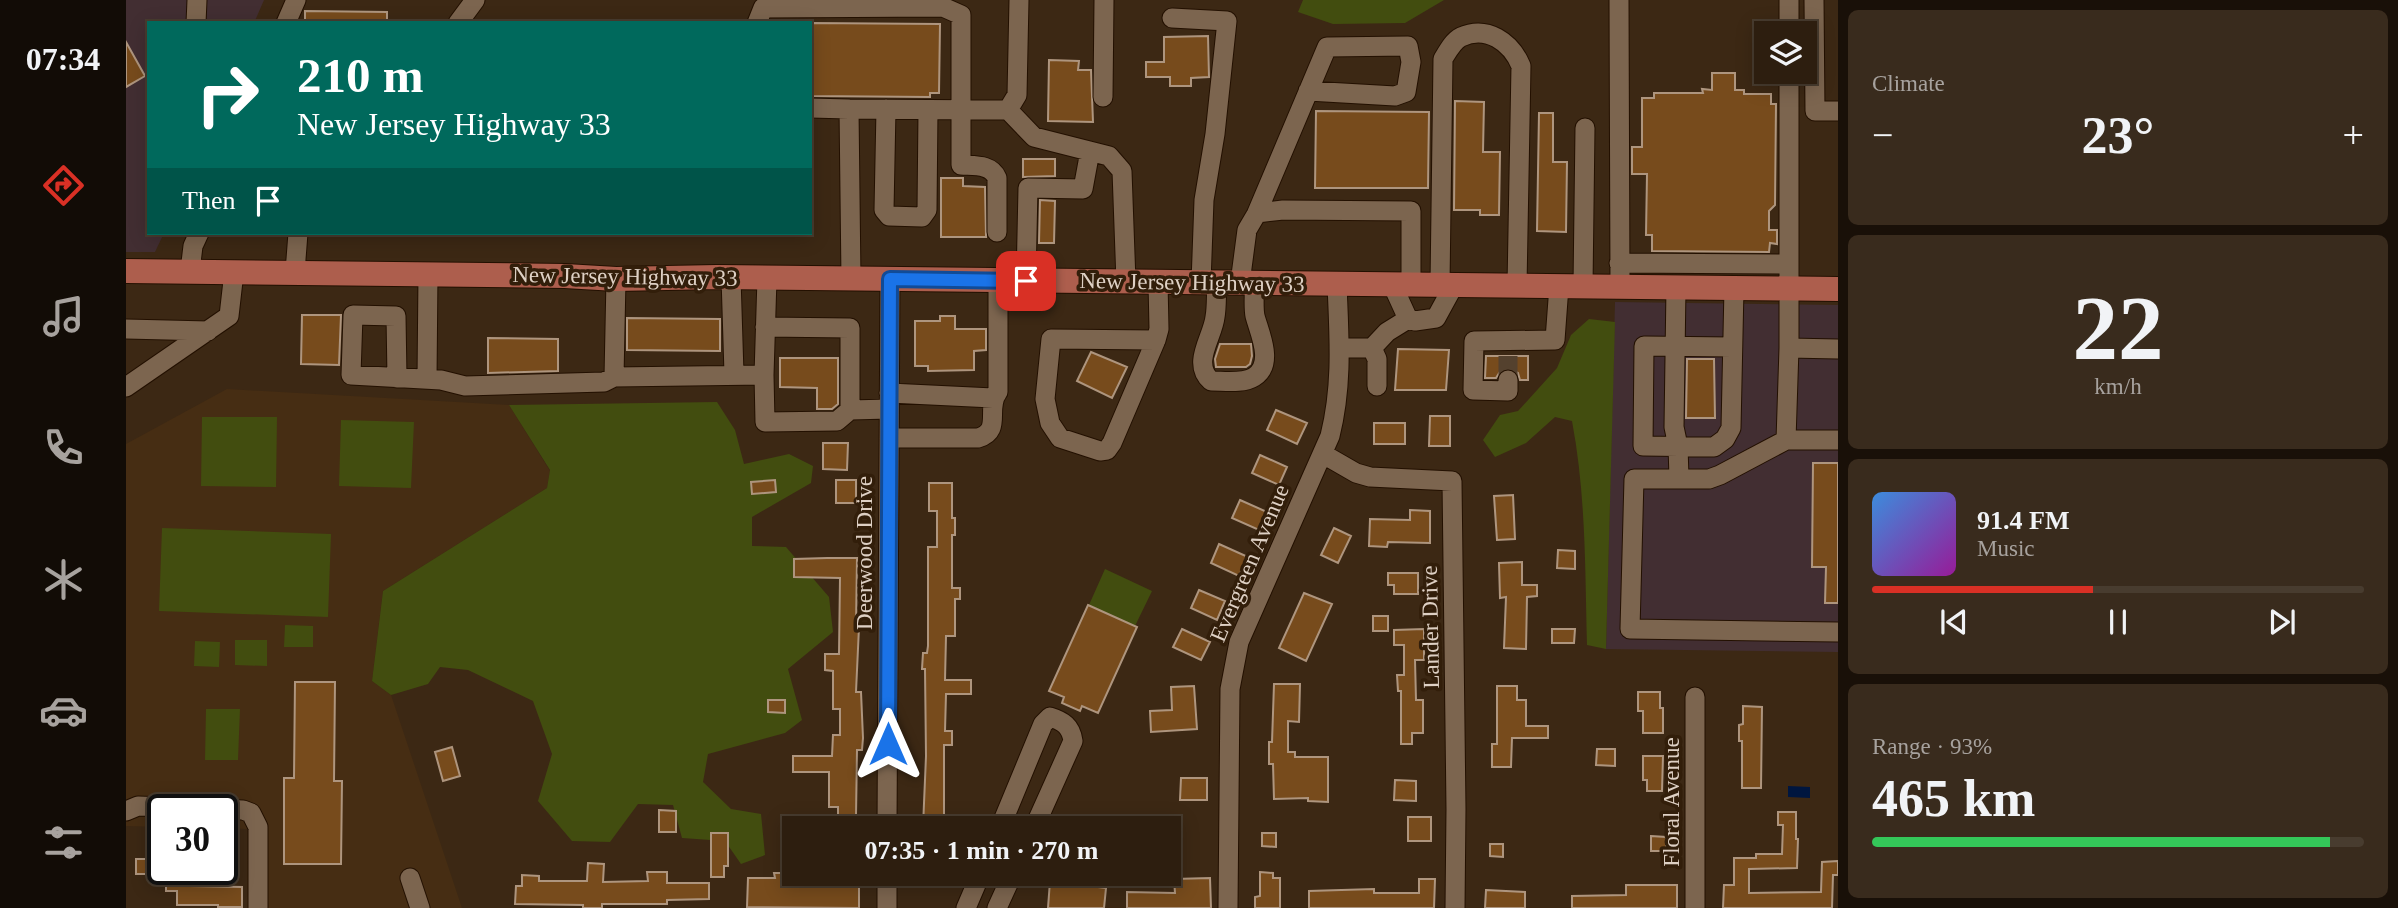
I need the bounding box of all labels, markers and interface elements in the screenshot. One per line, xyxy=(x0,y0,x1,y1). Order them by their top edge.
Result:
map controls xyxy=(1754,21,1817,84)
button: layers xyxy=(1754,21,1817,84)
text: 07:34 xyxy=(26,41,100,77)
text: 210 m xyxy=(297,48,424,103)
icon: right xyxy=(182,49,273,140)
text: Climate xyxy=(1872,71,1945,96)
text: New Jersey Highway 33 xyxy=(297,106,611,142)
text: 23° xyxy=(2082,107,2154,164)
text: − xyxy=(1872,114,1893,156)
text: + xyxy=(2343,114,2364,156)
icon: directions xyxy=(39,161,88,210)
icon: arrive xyxy=(249,182,287,220)
text: Then xyxy=(182,186,235,215)
pin xyxy=(996,251,1056,311)
street label: New Jersey Highway 33 xyxy=(512,262,738,291)
icon: arrive xyxy=(1007,262,1045,300)
street label: New Jersey Highway 33 xyxy=(1079,268,1305,297)
text: 22 xyxy=(2073,278,2164,379)
icon: music xyxy=(39,292,88,341)
text: km/h xyxy=(2094,374,2142,399)
icon: phone xyxy=(39,423,88,472)
street label: Deerwood Drive xyxy=(852,476,877,630)
street label: Evergreen Avenue xyxy=(1205,481,1294,646)
text: 91.4 FM xyxy=(1977,506,2069,535)
text: Music xyxy=(1977,536,2035,561)
icon: climate xyxy=(39,555,88,604)
street label: Lander Drive xyxy=(1417,565,1444,689)
icon: previous xyxy=(1935,603,1973,641)
icon: pause xyxy=(2099,603,2137,641)
icon: next xyxy=(2263,603,2301,641)
icon: car xyxy=(39,686,88,735)
position arrow xyxy=(851,707,925,781)
text: Range · 93% xyxy=(1872,734,1992,759)
street label: Floral Avenue xyxy=(1659,737,1684,867)
text: 465 km xyxy=(1872,770,2035,827)
speed limit sign: 30 xyxy=(147,794,238,885)
icon: filters xyxy=(39,818,88,867)
text: 07:35 · 1 min · 270 m xyxy=(865,836,1099,865)

